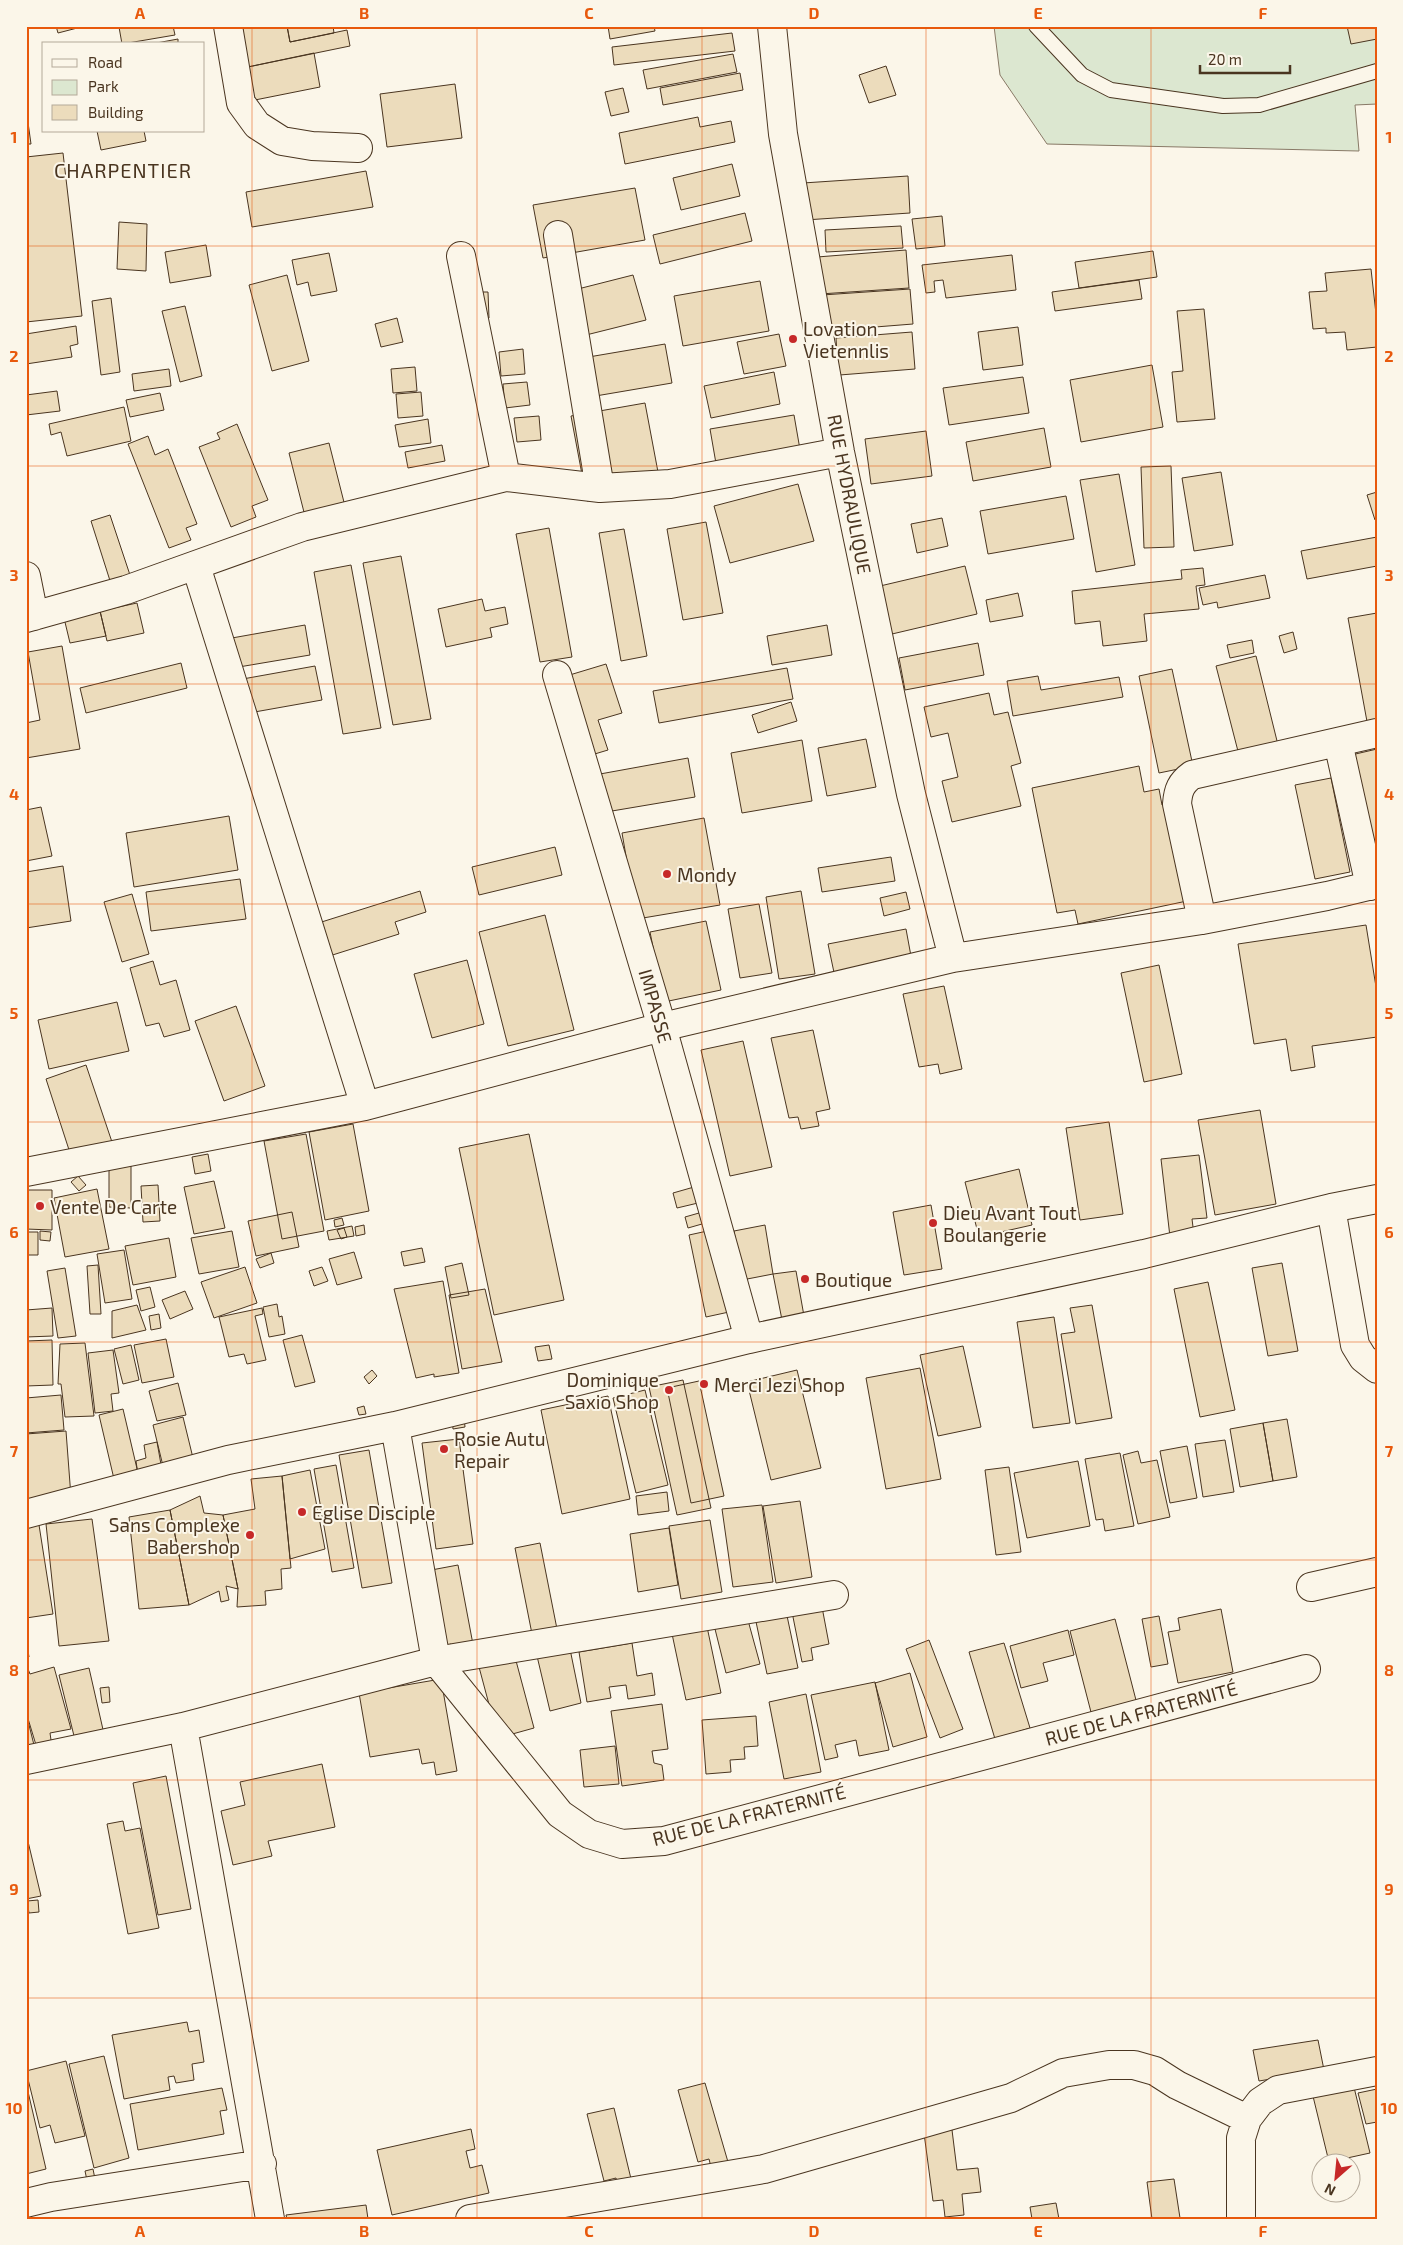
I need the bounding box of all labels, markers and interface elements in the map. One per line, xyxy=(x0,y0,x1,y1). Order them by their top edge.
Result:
text: A xyxy=(135,3,146,22)
text: B xyxy=(359,3,369,22)
text: C xyxy=(584,3,594,22)
text: D xyxy=(809,3,820,22)
text: E xyxy=(1033,3,1043,22)
text: F xyxy=(1259,3,1268,22)
legend xyxy=(42,42,205,132)
scale bar xyxy=(1200,42,1290,74)
text: 20 m xyxy=(1208,50,1242,68)
text: Road xyxy=(88,53,123,71)
text: Park xyxy=(88,77,119,95)
text: Building xyxy=(88,103,144,121)
text: 1 xyxy=(11,127,17,146)
text: 1 xyxy=(1386,127,1392,146)
district label: CHARPENTIER xyxy=(54,158,192,182)
place label: Lovation Vietennlis xyxy=(803,317,889,362)
marker: Lovation Vietennlis xyxy=(787,333,799,345)
text: 2 xyxy=(9,346,19,365)
text: 2 xyxy=(1384,346,1394,365)
street label: RUE HYDRAULIQUE xyxy=(823,412,877,576)
text: 3 xyxy=(9,565,19,584)
text: 3 xyxy=(1384,565,1394,584)
text: 4 xyxy=(9,784,19,803)
text: 4 xyxy=(1384,784,1394,803)
place label: Mondy xyxy=(677,863,736,886)
marker: Mondy xyxy=(661,868,673,880)
street label: IMPASSE xyxy=(634,966,678,1046)
text: 5 xyxy=(10,1003,19,1022)
text: 5 xyxy=(1385,1003,1394,1022)
place label: Vente De Carte xyxy=(50,1195,177,1218)
marker: Vente De Carte xyxy=(34,1200,46,1212)
place label: Dieu Avant Tout Boulangerie xyxy=(943,1201,1077,1246)
marker: Dieu Avant Tout Boulangerie xyxy=(927,1217,939,1229)
text: 6 xyxy=(9,1222,19,1241)
text: 6 xyxy=(1384,1222,1394,1241)
place label: Boutique xyxy=(815,1268,892,1291)
marker: Boutique xyxy=(799,1273,811,1285)
place label: Dominique Saxio Shop xyxy=(565,1368,659,1413)
place label: Merci Jezi Shop xyxy=(714,1373,845,1396)
marker: Merci Jezi Shop xyxy=(698,1378,710,1390)
marker: Dominique Saxio Shop xyxy=(663,1384,675,1396)
place label: Rosie Autu Repair xyxy=(454,1427,546,1472)
text: 7 xyxy=(10,1441,19,1460)
text: 7 xyxy=(1385,1441,1394,1460)
marker: Rosie Autu Repair xyxy=(438,1443,450,1455)
place label: Eglise Disciple xyxy=(312,1501,436,1524)
marker: Eglise Disciple xyxy=(296,1506,308,1518)
place label: Sans Complexe Babershop xyxy=(109,1513,240,1558)
marker: Sans Complexe Babershop xyxy=(244,1529,256,1541)
text: 8 xyxy=(9,1660,19,1679)
text: 8 xyxy=(1384,1660,1394,1679)
street label: RUE DE LA FRATERNITÉ xyxy=(1042,1676,1240,1750)
street label: RUE DE LA FRATERNITÉ xyxy=(650,1780,848,1850)
text: 9 xyxy=(9,1879,19,1898)
text: 9 xyxy=(1384,1879,1394,1898)
text: 10 xyxy=(5,2098,23,2117)
text: 10 xyxy=(1380,2098,1398,2117)
north arrow xyxy=(1310,2152,1360,2202)
text: N xyxy=(1322,2180,1338,2200)
text: A xyxy=(135,2221,146,2240)
text: B xyxy=(359,2221,369,2240)
text: C xyxy=(584,2221,594,2240)
text: D xyxy=(809,2221,820,2240)
text: E xyxy=(1033,2221,1043,2240)
text: F xyxy=(1259,2221,1268,2240)

